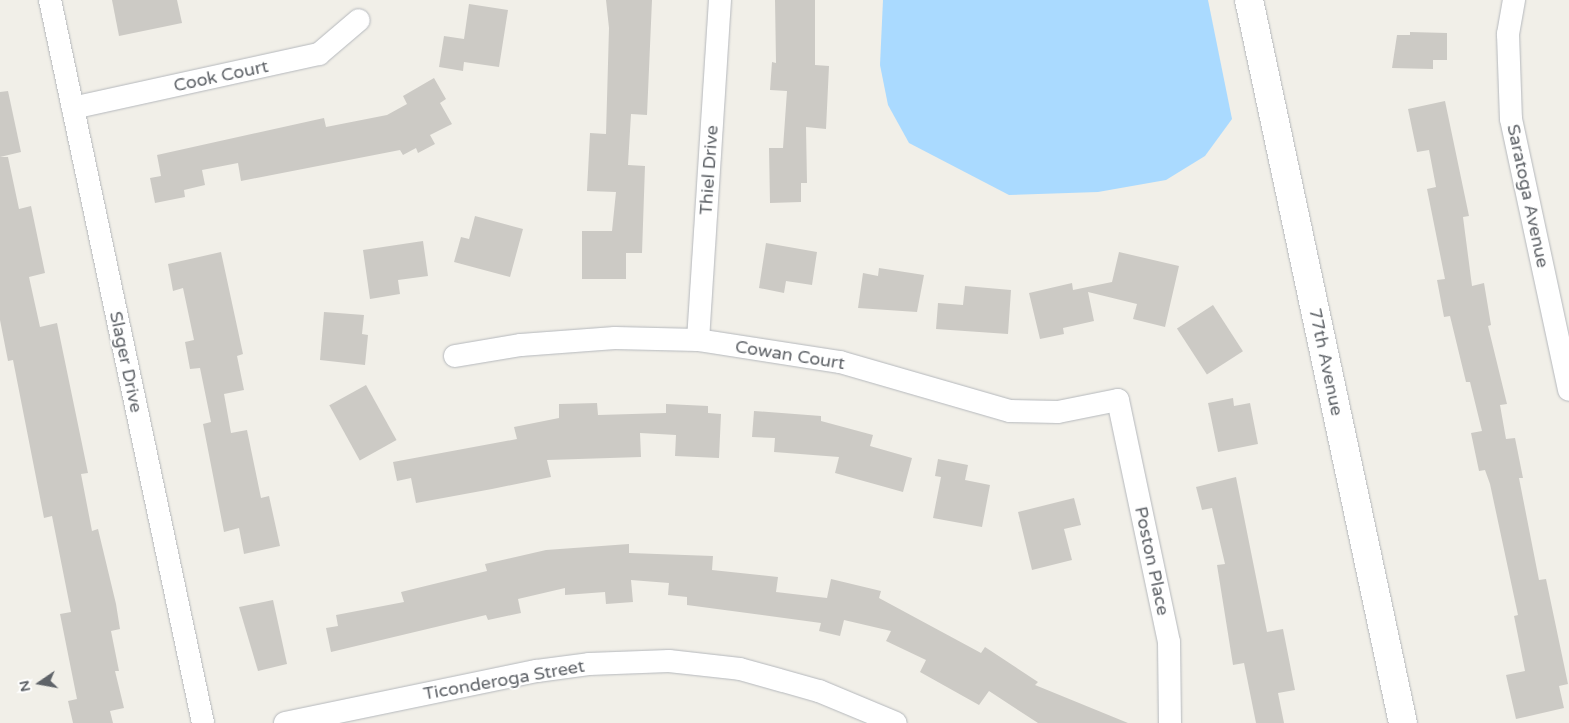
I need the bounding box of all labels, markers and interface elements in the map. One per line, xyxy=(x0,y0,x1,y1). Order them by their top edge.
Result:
street label: Cook Court xyxy=(172,55,270,97)
street label: Saratoga Avenue xyxy=(1502,122,1554,270)
street label: Thiel Drive xyxy=(695,124,723,216)
street label: 77th Avenue xyxy=(1304,306,1348,418)
street label: Slager Drive xyxy=(105,309,147,415)
street label: Cowan Court xyxy=(734,336,846,374)
street label: Poston Place xyxy=(1130,504,1174,618)
street label: Ticonderoga Street xyxy=(422,655,586,705)
north arrow xyxy=(15,658,65,708)
text: N xyxy=(15,679,34,693)

